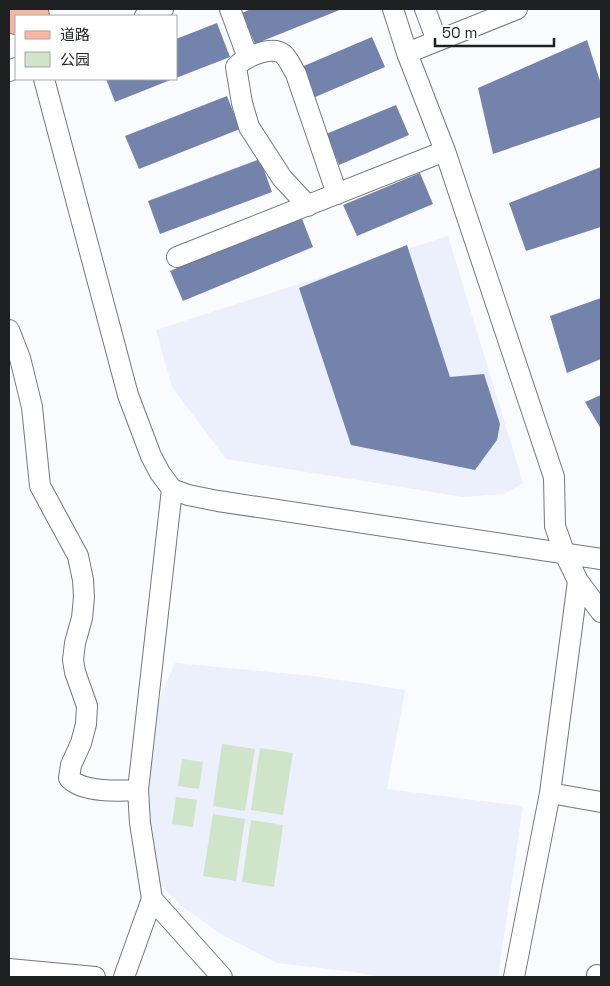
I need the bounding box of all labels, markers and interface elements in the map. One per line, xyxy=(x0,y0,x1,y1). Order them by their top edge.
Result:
legend xyxy=(15,15,178,80)
scale bar xyxy=(435,15,554,47)
text: 50 m xyxy=(442,23,477,42)
text: 道路 xyxy=(60,25,90,44)
text: 公园 xyxy=(60,50,90,69)

